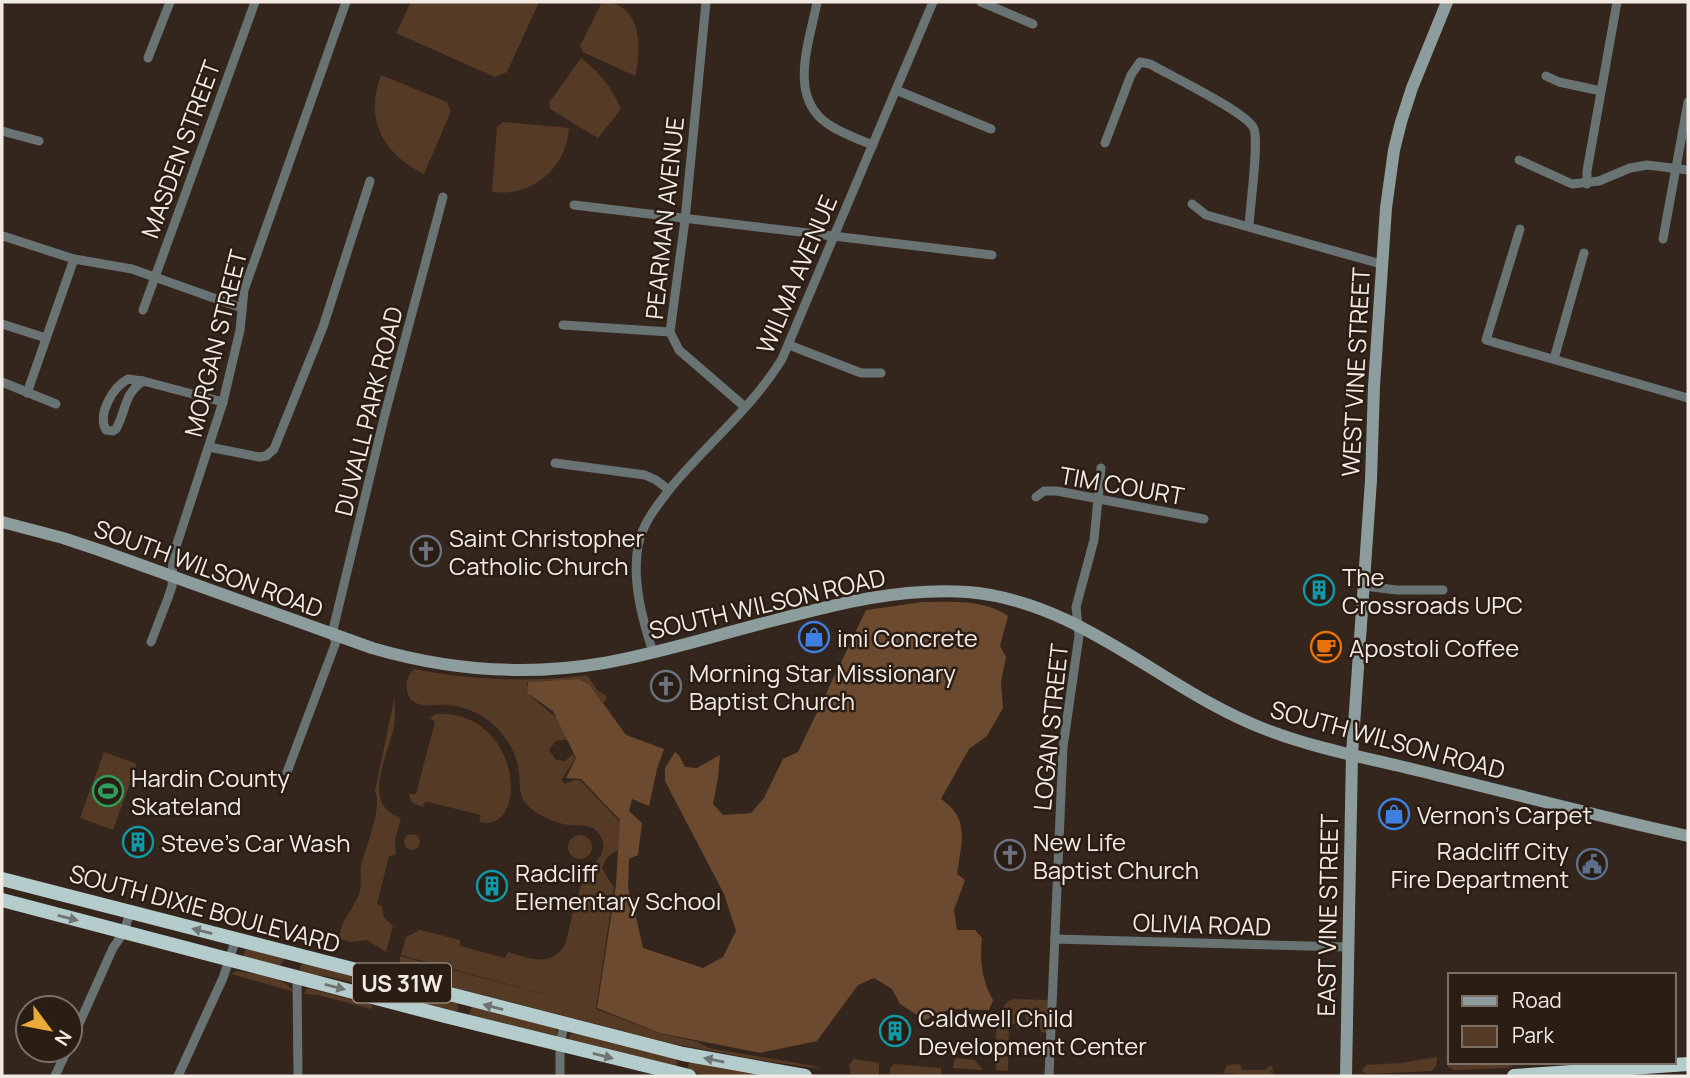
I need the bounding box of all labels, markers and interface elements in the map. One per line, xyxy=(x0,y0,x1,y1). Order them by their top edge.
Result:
street label: MASDEN STREET xyxy=(133,55,228,242)
street label: PEARMAN AVENUE xyxy=(637,115,691,321)
street label: WILMA AVENUE xyxy=(748,190,844,358)
street label: MORGAN STREET xyxy=(176,245,254,440)
street label: WEST VINE STREET xyxy=(1333,266,1377,478)
street label: DUVALL PARK ROAD xyxy=(326,303,410,519)
street label: TIM COURT xyxy=(1057,458,1187,512)
street label: SOUTH WILSON ROAD xyxy=(90,511,328,625)
place label: Saint Christopher Catholic Church xyxy=(449,521,645,582)
church icon: Saint Christopher Catholic Church xyxy=(409,534,443,568)
street label: SOUTH WILSON ROAD xyxy=(646,560,888,646)
place label: The Crossroads UPC xyxy=(1342,560,1523,621)
building icon: The Crossroads UPC xyxy=(1302,573,1336,607)
shop icon: imi Concrete xyxy=(797,620,831,654)
place label: imi Concrete xyxy=(837,621,978,654)
cafe icon: Apostoli Coffee xyxy=(1309,630,1343,664)
place label: Apostoli Coffee xyxy=(1349,631,1519,664)
street label: LOGAN STREET xyxy=(1025,641,1075,812)
place label: Morning Star Missionary Baptist Church xyxy=(689,656,956,717)
church icon: Morning Star Missionary Baptist Church xyxy=(649,669,683,703)
street label: SOUTH WILSON ROAD xyxy=(1267,692,1509,786)
place label: Hardin County Skateland xyxy=(131,761,290,822)
sports icon: Hardin County Skateland xyxy=(91,774,125,808)
shop icon: Vernon's Carpet xyxy=(1377,797,1411,831)
place label: Vernon's Carpet xyxy=(1417,798,1592,831)
street label: EAST VINE STREET xyxy=(1309,813,1345,1017)
building icon: Steve's Car Wash xyxy=(121,825,155,859)
place label: New Life Baptist Church xyxy=(1033,825,1199,886)
place label: Steve's Car Wash xyxy=(161,826,351,859)
place label: Radcliff City Fire Department xyxy=(1391,834,1569,895)
church icon: New Life Baptist Church xyxy=(993,838,1027,872)
public building icon: Radcliff City Fire Department xyxy=(1575,847,1609,881)
street label: SOUTH DIXIE BOULEVARD xyxy=(66,856,344,960)
place label: Radcliff Elementary School xyxy=(515,856,721,917)
building icon: Radcliff Elementary School xyxy=(475,869,509,903)
street label: OLIVIA ROAD xyxy=(1132,905,1272,943)
one-way arrow xyxy=(57,913,79,924)
one-way arrow xyxy=(190,925,212,936)
road number: US 31W xyxy=(353,964,451,1002)
legend xyxy=(1448,973,1676,1064)
one-way arrow xyxy=(325,982,347,993)
text: Road xyxy=(1512,986,1562,1014)
north arrow xyxy=(14,994,84,1064)
one-way arrow xyxy=(482,1001,503,1011)
place label: Caldwell Child Development Center xyxy=(918,1001,1147,1062)
building icon: Caldwell Child Development Center xyxy=(878,1014,912,1048)
text: Park xyxy=(1512,1021,1554,1049)
text: N xyxy=(49,1025,78,1051)
one-way arrow xyxy=(592,1051,614,1062)
one-way arrow xyxy=(703,1055,725,1066)

